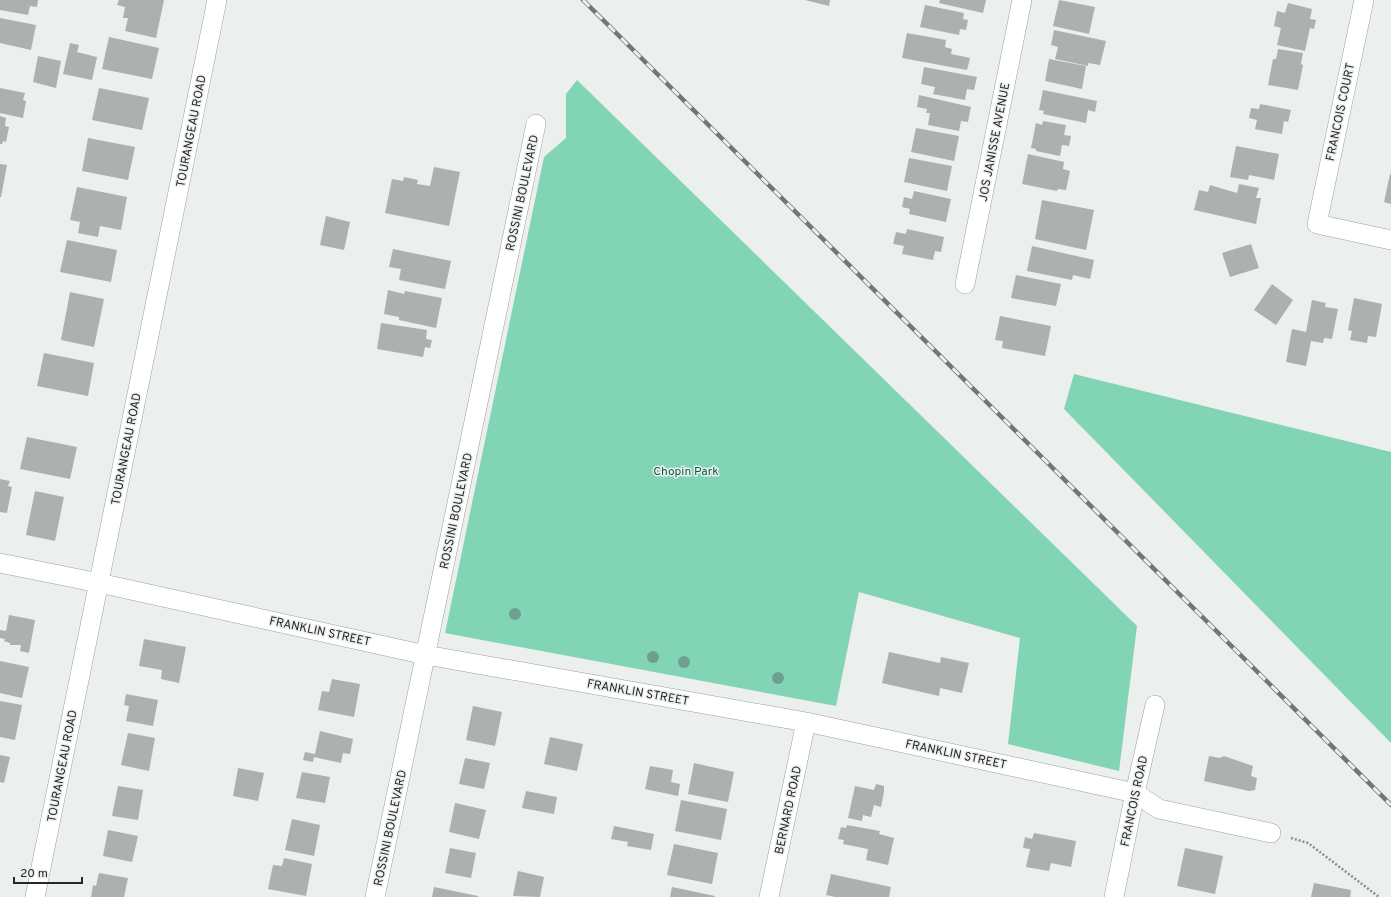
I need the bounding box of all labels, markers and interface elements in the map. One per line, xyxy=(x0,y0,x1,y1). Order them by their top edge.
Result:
street label: FRANCOIS COURT xyxy=(1323,62,1359,163)
street label: TOURANGEAU ROAD xyxy=(173,74,211,189)
street label: JOS JANISSE AVENUE xyxy=(976,81,1014,203)
street label: ROSSINI BOULEVARD xyxy=(503,134,543,253)
street label: TOURANGEAU ROAD xyxy=(108,392,146,507)
street label: ROSSINI BOULEVARD xyxy=(437,452,477,571)
park label: Chopin Park xyxy=(653,464,719,480)
street label: FRANKLIN STREET xyxy=(268,613,372,651)
street label: FRANKLIN STREET xyxy=(586,676,690,710)
street label: TOURANGEAU ROAD xyxy=(44,709,82,824)
street label: FRANKLIN STREET xyxy=(904,736,1008,774)
street label: FRANCOIS ROAD xyxy=(1118,754,1152,848)
street label: BERNARD ROAD xyxy=(772,764,806,856)
street label: ROSSINI BOULEVARD xyxy=(371,769,411,888)
scale bar xyxy=(14,859,82,885)
text: 20 m xyxy=(20,866,48,882)

